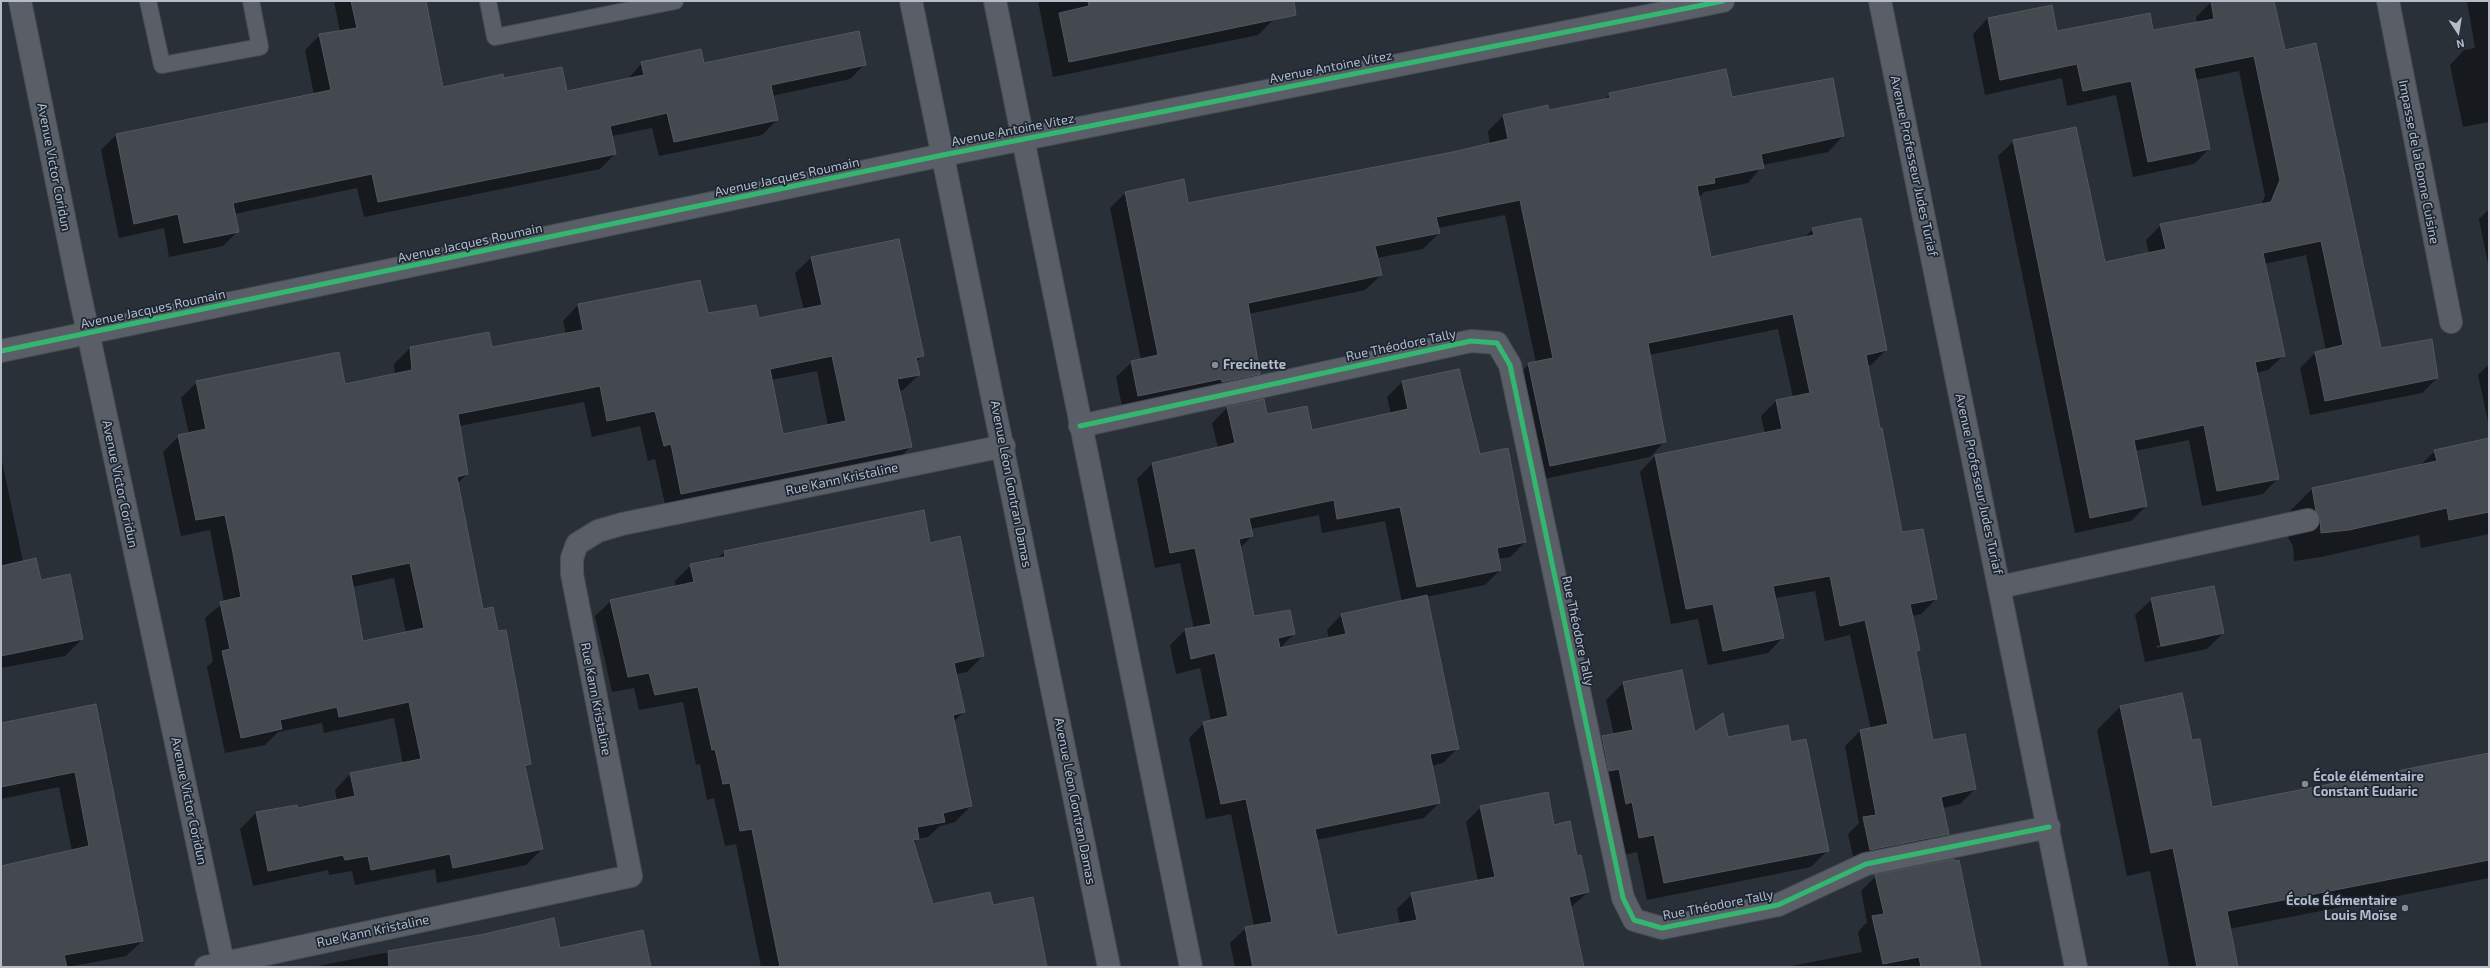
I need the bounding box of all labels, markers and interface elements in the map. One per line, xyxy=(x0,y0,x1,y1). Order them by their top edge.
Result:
north arrow xyxy=(2438,12,2478,52)
text: N xyxy=(2455,37,2466,51)
street label: Avenue Antoine Vitez xyxy=(1268,47,1394,87)
street label: Avenue Professeur Judes Turiaf xyxy=(1887,74,1941,258)
street label: Impasse de la Bonne Cuisine xyxy=(2395,79,2443,245)
street label: Avenue Victor Coridun xyxy=(34,102,74,232)
street label: Avenue Antoine Vitez xyxy=(950,110,1076,150)
street label: Avenue Jacques Roumain xyxy=(713,154,861,200)
street label: Avenue Jacques Roumain xyxy=(396,220,544,266)
street label: Avenue Jacques Roumain xyxy=(79,286,227,332)
street label: Rue Théodore Tally xyxy=(1344,326,1458,364)
place label: Frecinette xyxy=(1223,357,1286,373)
marker: Frecinette xyxy=(1210,360,1220,370)
street label: Avenue Professeur Judes Turiaf xyxy=(1952,392,2006,576)
street label: Avenue Léon Gontran Damas xyxy=(987,399,1035,569)
street label: Avenue Victor Coridun xyxy=(99,419,141,549)
street label: Rue Kann Kristaline xyxy=(784,459,900,499)
street label: Rue Théodore Tally xyxy=(1559,574,1597,688)
street label: Rue Kann Kristaline xyxy=(577,641,615,757)
street label: Avenue Léon Gontran Damas xyxy=(1051,716,1099,886)
street label: Avenue Victor Coridun xyxy=(168,736,210,866)
place label: École élémentaire Constant Eudaric xyxy=(2313,769,2424,800)
marker: École élémentaire Constant Eudaric xyxy=(2300,779,2310,789)
street label: Rue Théodore Tally xyxy=(1661,887,1775,923)
place label: École Élémentaire Louis Moïse xyxy=(2286,893,2397,924)
marker: École Élémentaire Louis Moïse xyxy=(2400,903,2410,913)
street label: Rue Kann Kristaline xyxy=(315,911,431,951)

